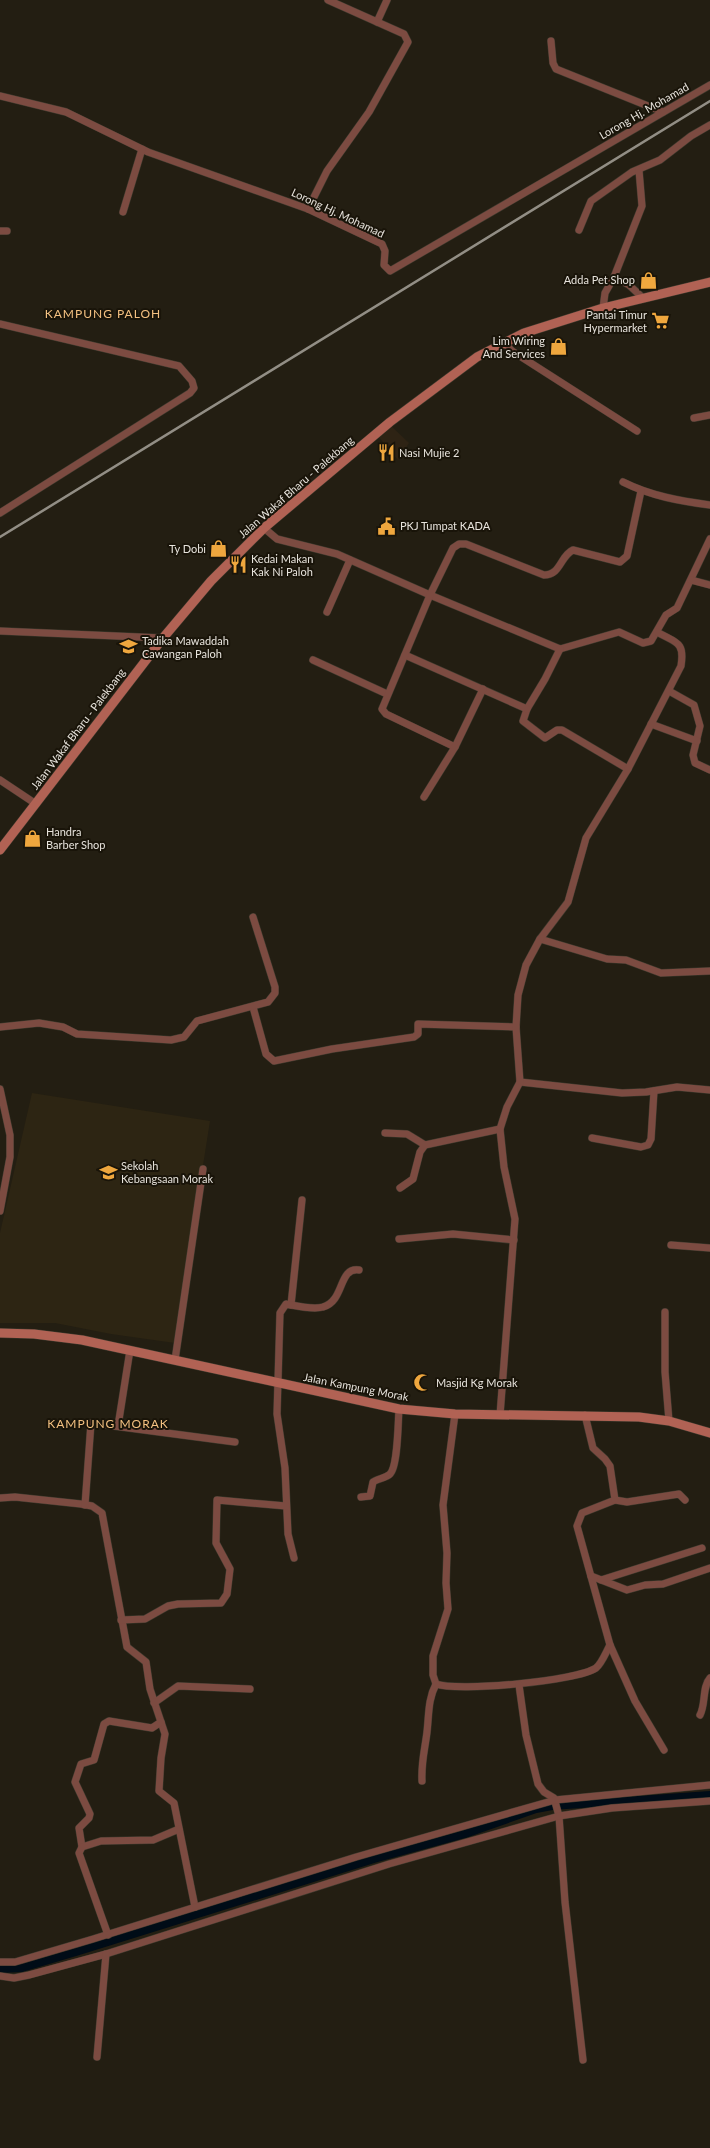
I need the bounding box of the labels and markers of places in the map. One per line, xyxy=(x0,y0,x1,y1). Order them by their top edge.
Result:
shop icon: Adda Pet Shop xyxy=(638,270,658,290)
place label: Adda Pet Shop xyxy=(564,273,635,286)
place label: Pantai Timur Hypermarket xyxy=(584,308,647,334)
supermarket icon: Pantai Timur Hypermarket xyxy=(650,311,670,331)
place label: Lim Wiring And Services xyxy=(483,334,545,360)
shop icon: Lim Wiring And Services xyxy=(548,337,568,357)
restaurant icon: Nasi Mujie 2 xyxy=(376,443,396,463)
place label: Nasi Mujie 2 xyxy=(399,446,459,459)
public building icon: PKJ Tumpat KADA xyxy=(377,516,397,536)
place label: PKJ Tumpat KADA xyxy=(400,519,491,532)
shop icon: Ty Dobi xyxy=(209,539,229,559)
place label: Ty Dobi xyxy=(169,542,206,555)
place label: Kedai Makan Kak Ni Paloh xyxy=(251,552,313,578)
restaurant icon: Kedai Makan Kak Ni Paloh xyxy=(228,555,248,575)
place label: Tadika Mawaddah Cawangan Paloh xyxy=(142,634,229,660)
school or university icon: Tadika Mawaddah Cawangan Paloh xyxy=(119,637,139,657)
place label: Handra Barber Shop xyxy=(46,825,105,851)
shop icon: Handra Barber Shop xyxy=(23,828,43,848)
place label: Sekolah Kebangsaan Morak xyxy=(121,1159,213,1185)
school or university icon: Sekolah Kebangsaan Morak xyxy=(98,1162,118,1182)
mosque icon: Masjid Kg Morak xyxy=(413,1373,433,1393)
place label: Masjid Kg Morak xyxy=(436,1376,518,1389)

